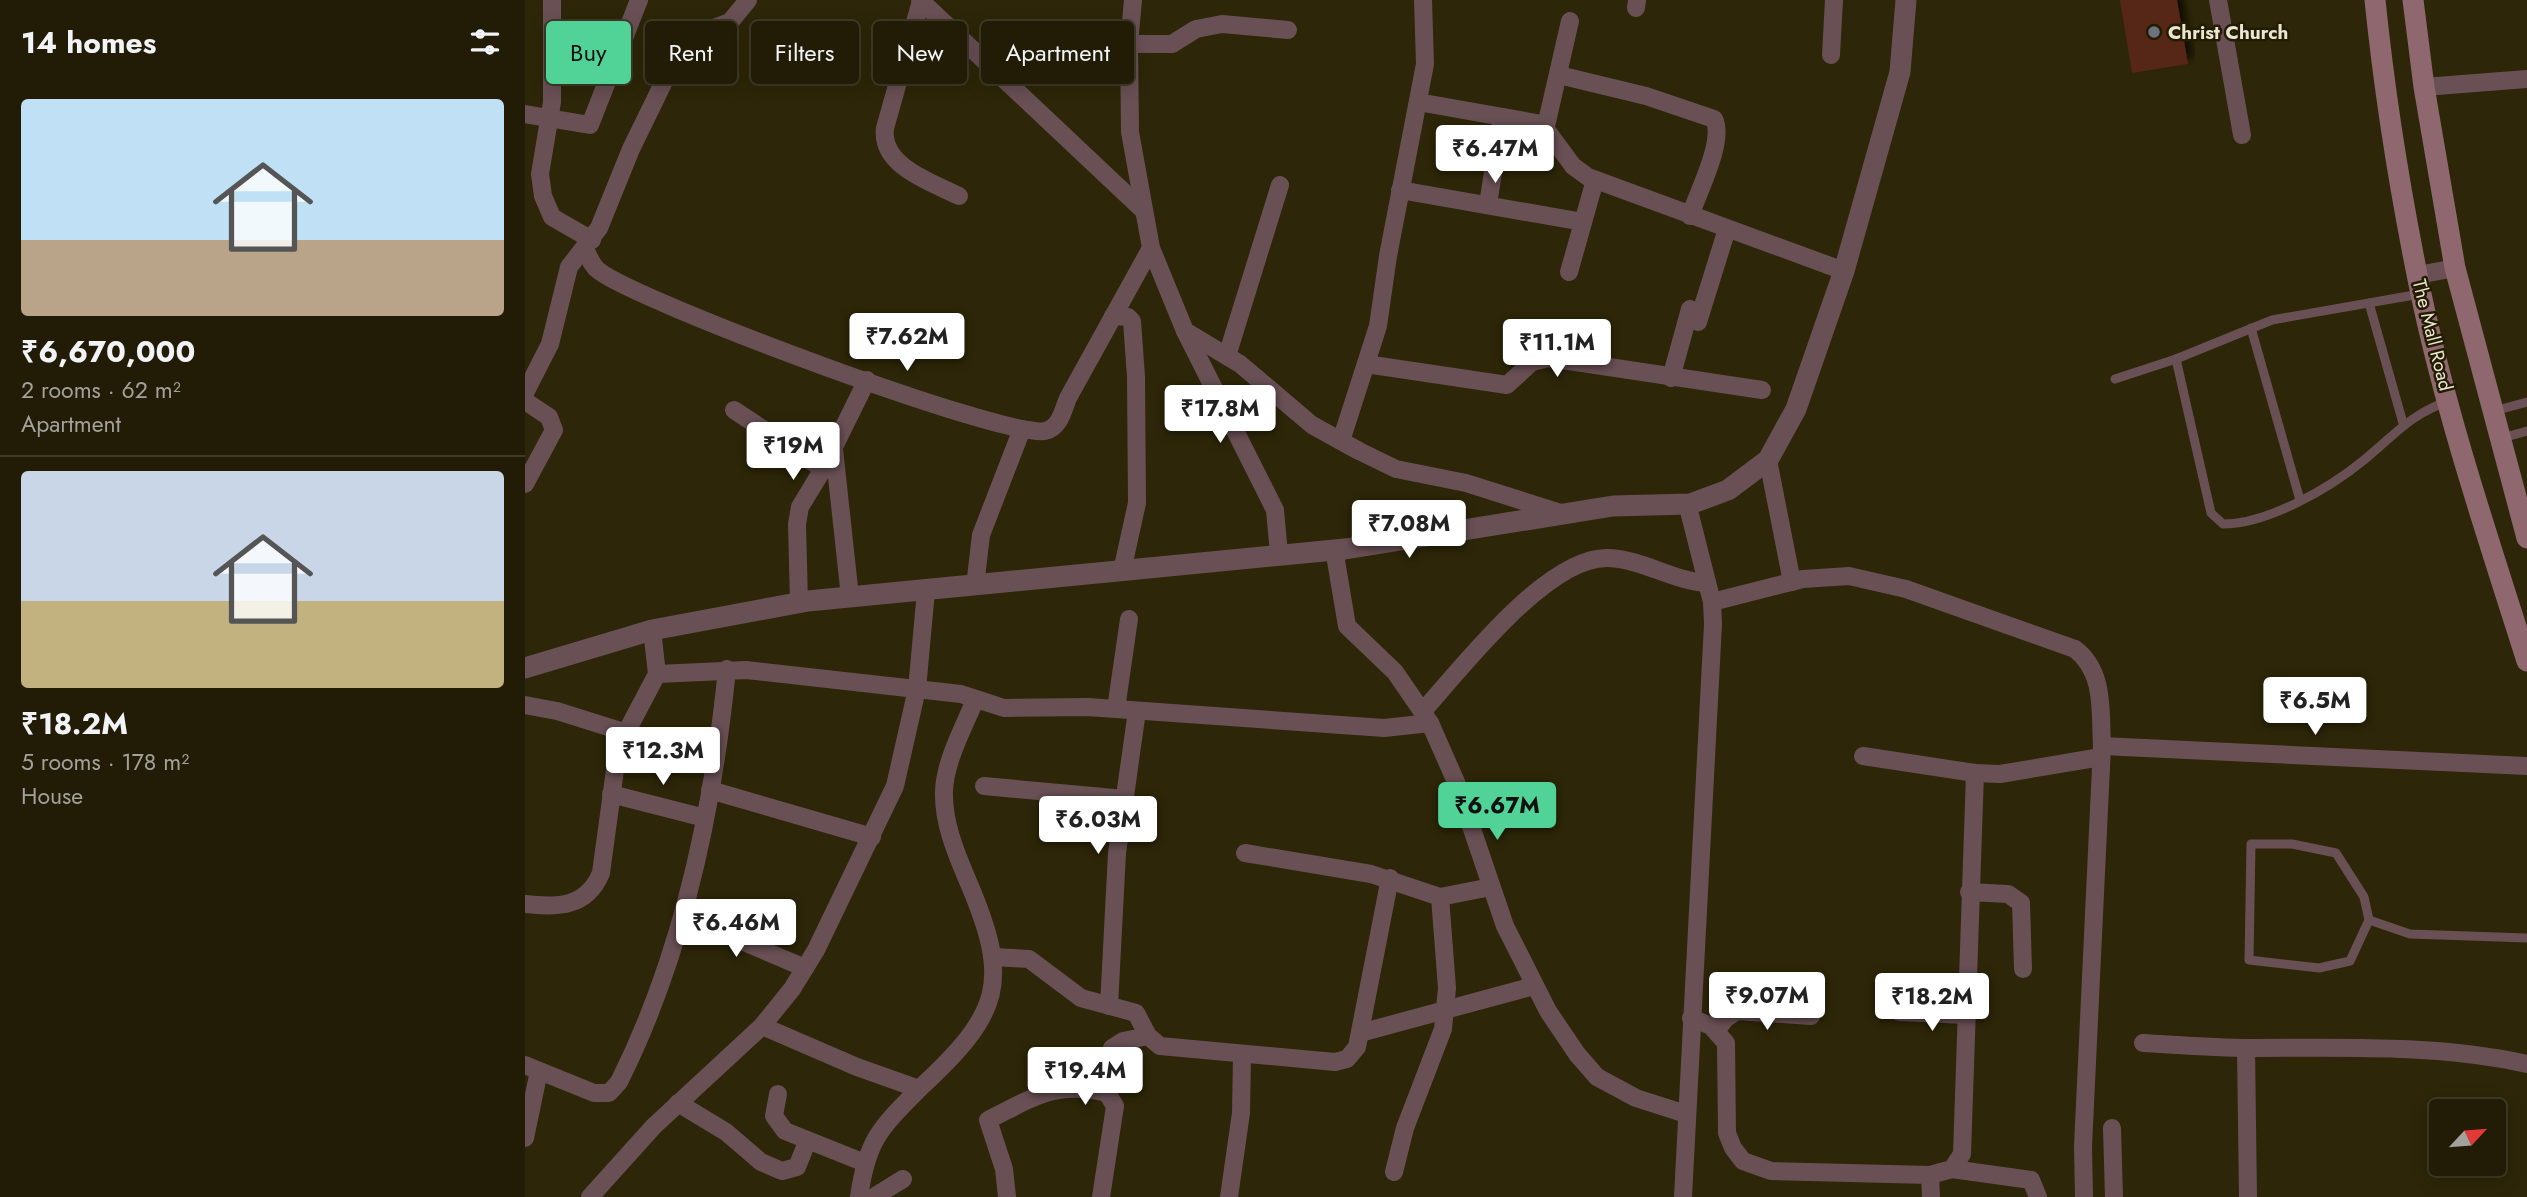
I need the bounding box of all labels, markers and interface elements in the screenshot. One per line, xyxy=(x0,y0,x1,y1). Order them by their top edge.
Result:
place label: Christ Church xyxy=(2168,19,2288,46)
text: 14 homes xyxy=(21,21,156,64)
chip: Buy xyxy=(546,21,631,84)
chip: Rent xyxy=(645,21,737,84)
chip: Filters xyxy=(751,21,859,84)
chip: New xyxy=(873,21,967,84)
chip: Apartment xyxy=(981,21,1134,84)
icon: filters xyxy=(466,23,504,61)
marker: Christ Church xyxy=(2146,24,2162,40)
pin: ₹6.47M xyxy=(1438,125,1552,185)
text: ₹6.47M xyxy=(1452,131,1538,165)
icon: home xyxy=(200,144,326,270)
street label: The Mall Road xyxy=(2406,276,2459,394)
pin: ₹7.62M xyxy=(850,314,964,373)
text: ₹7.62M xyxy=(865,319,949,353)
pin: ₹11.1M xyxy=(1500,320,1614,379)
text: ₹11.1M xyxy=(1519,325,1595,359)
text: ₹6,670,000 xyxy=(21,330,195,373)
text: 2 rooms · 62 m² xyxy=(21,373,181,407)
pin: ₹17.8M xyxy=(1163,386,1277,445)
text: ₹17.8M xyxy=(1181,391,1259,425)
text: Apartment xyxy=(21,407,121,441)
pin: ₹19M xyxy=(752,422,834,482)
text: ₹19M xyxy=(763,428,823,462)
pin: ₹7.08M xyxy=(1352,500,1466,560)
text: ₹7.08M xyxy=(1368,506,1450,540)
icon: home xyxy=(200,516,326,642)
pin: ₹6.5M xyxy=(2266,678,2364,737)
text: ₹6.5M xyxy=(2279,683,2351,717)
text: ₹18.2M xyxy=(21,702,128,745)
pin: ₹12.3M xyxy=(606,728,720,787)
text: ₹12.3M xyxy=(622,733,704,767)
text: 5 rooms · 178 m² xyxy=(21,745,189,779)
text: House xyxy=(21,779,83,813)
pin: ₹6.67M xyxy=(1440,782,1554,842)
text: ₹6.67M xyxy=(1454,788,1540,822)
pin: ₹6.03M xyxy=(1041,796,1155,856)
text: ₹6.03M xyxy=(1055,802,1141,836)
pin: ₹6.46M xyxy=(679,900,793,959)
text: ₹6.46M xyxy=(692,905,780,939)
pin: ₹9.07M xyxy=(1710,972,1824,1032)
pin: ₹18.2M xyxy=(1875,974,1989,1033)
text: ₹9.07M xyxy=(1725,978,1809,1012)
text: ₹18.2M xyxy=(1891,979,1973,1013)
pin: ₹19.4M xyxy=(1028,1048,1142,1107)
text: ₹19.4M xyxy=(1044,1053,1126,1087)
north arrow xyxy=(2429,1099,2506,1176)
map controls xyxy=(2429,1099,2506,1176)

